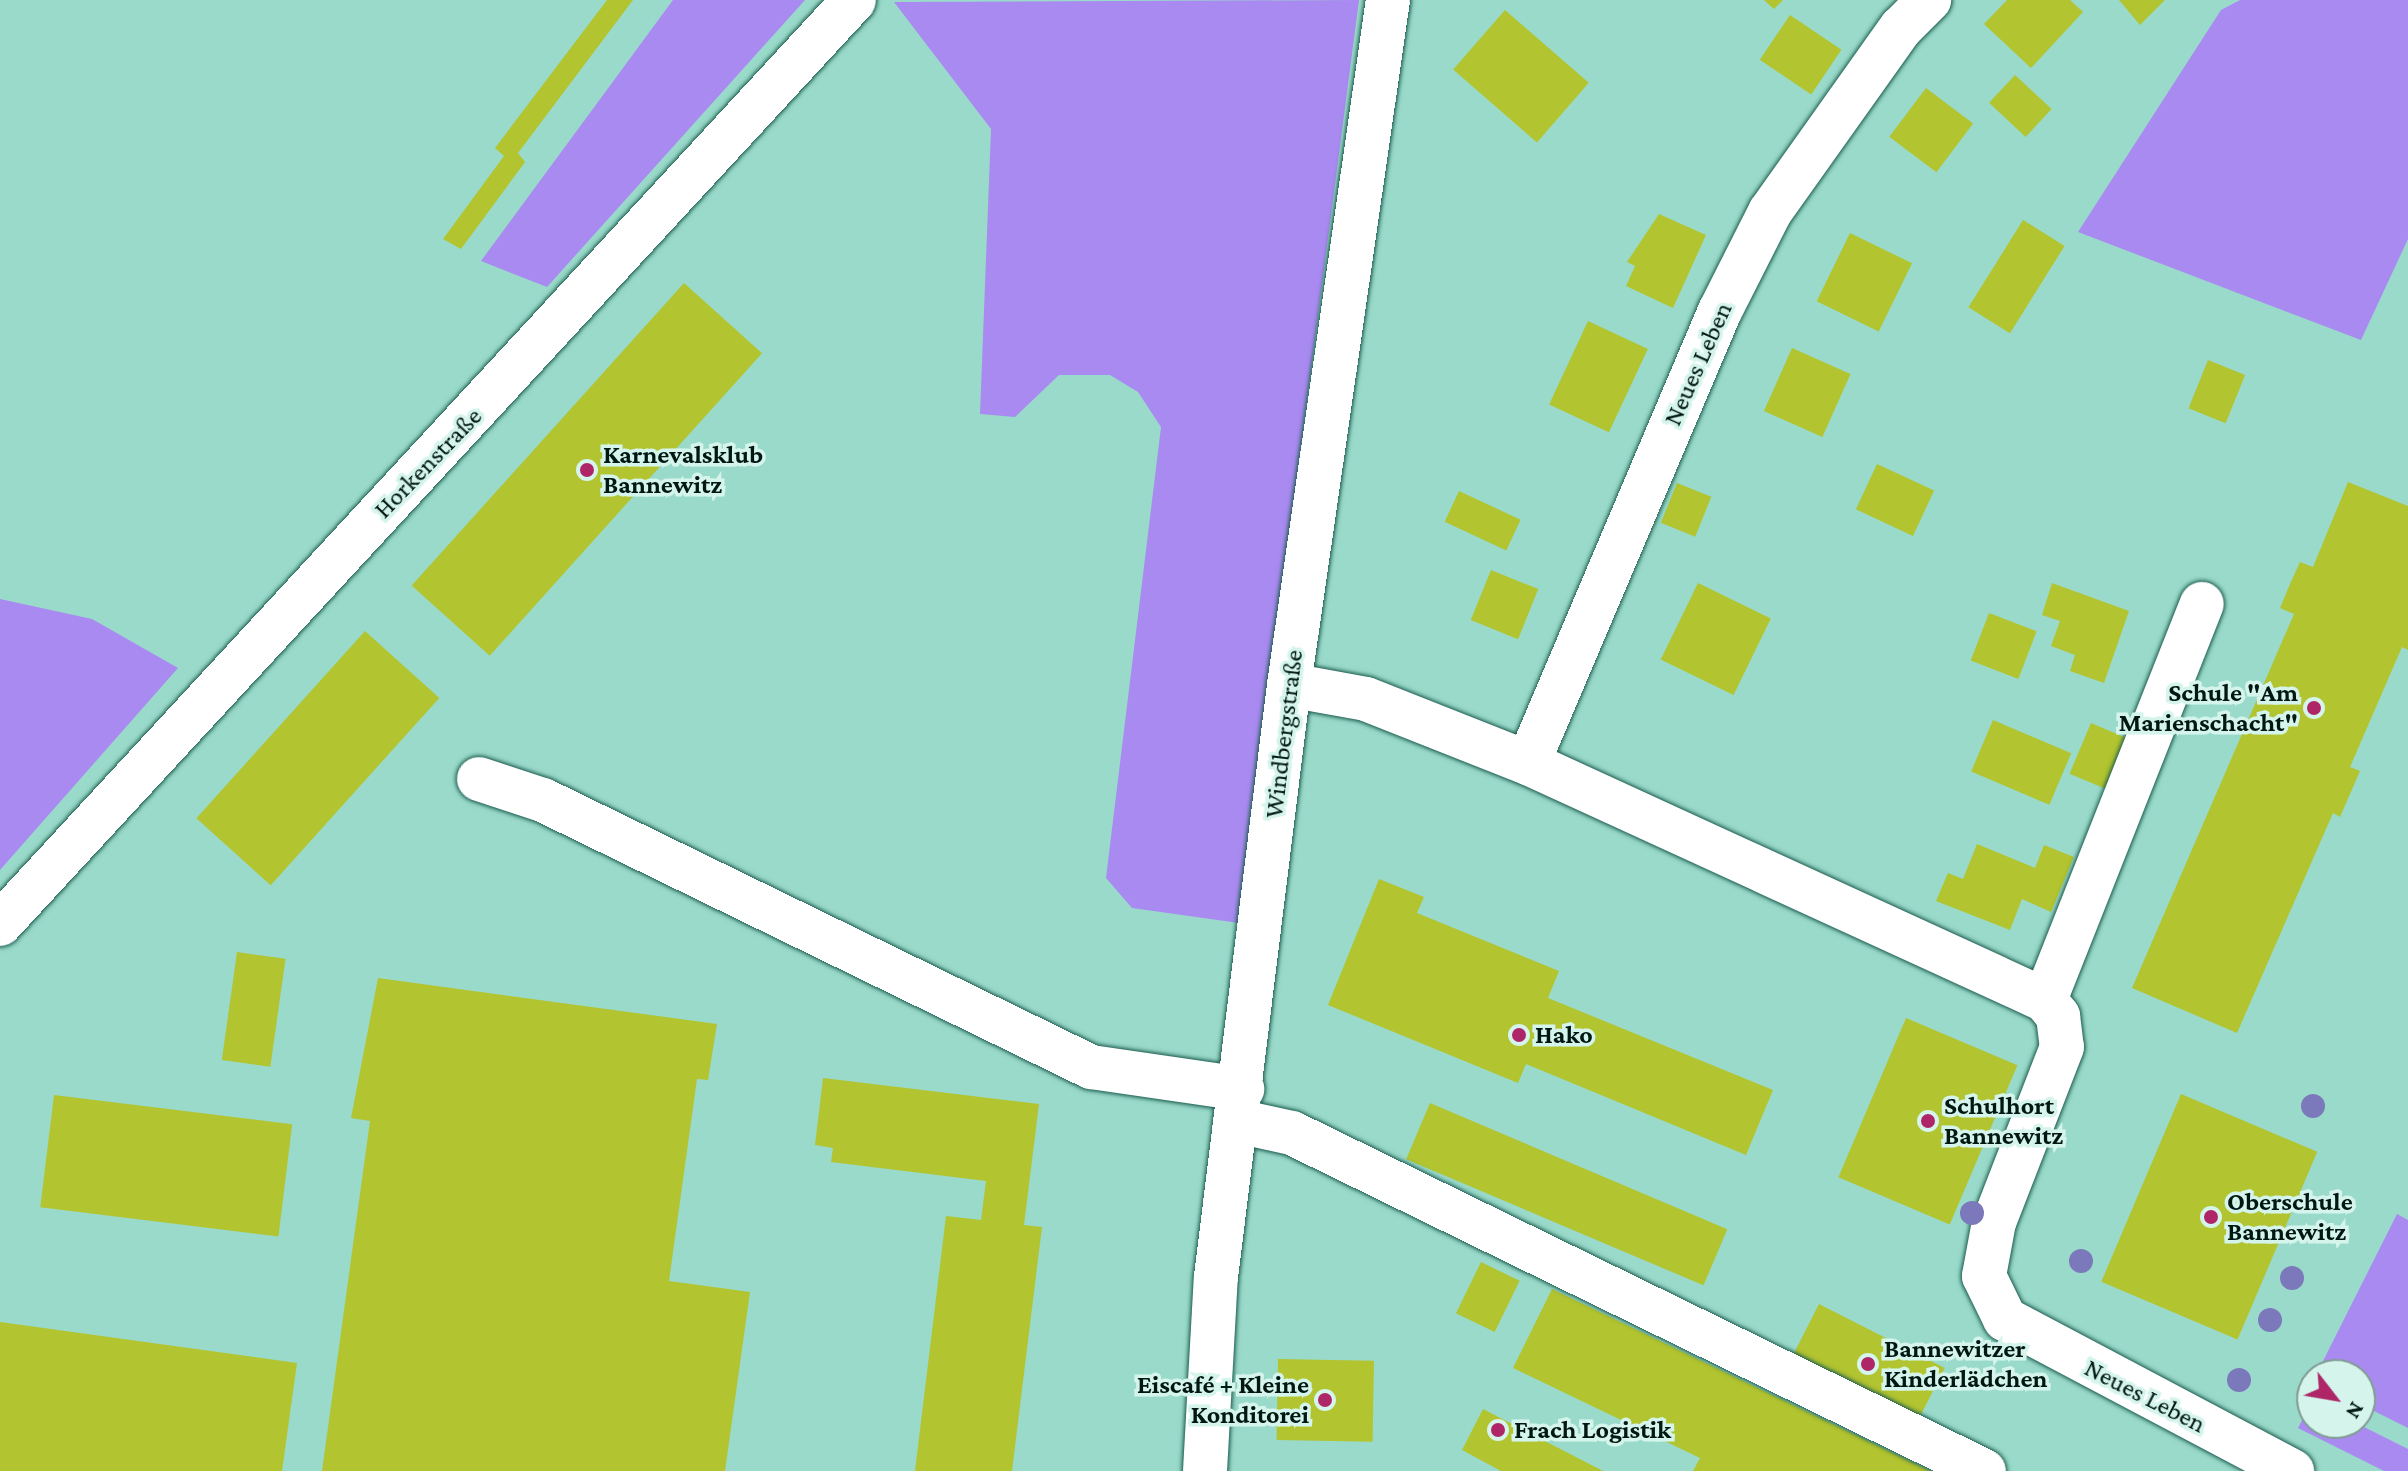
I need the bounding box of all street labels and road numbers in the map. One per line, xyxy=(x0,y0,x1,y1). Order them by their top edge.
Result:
street label: Neues Leben xyxy=(1657,298,1739,430)
street label: Horkenstraße xyxy=(367,401,489,525)
street label: Windbergstraße xyxy=(1258,648,1310,820)
street label: Neues Leben xyxy=(2079,1352,2211,1440)

